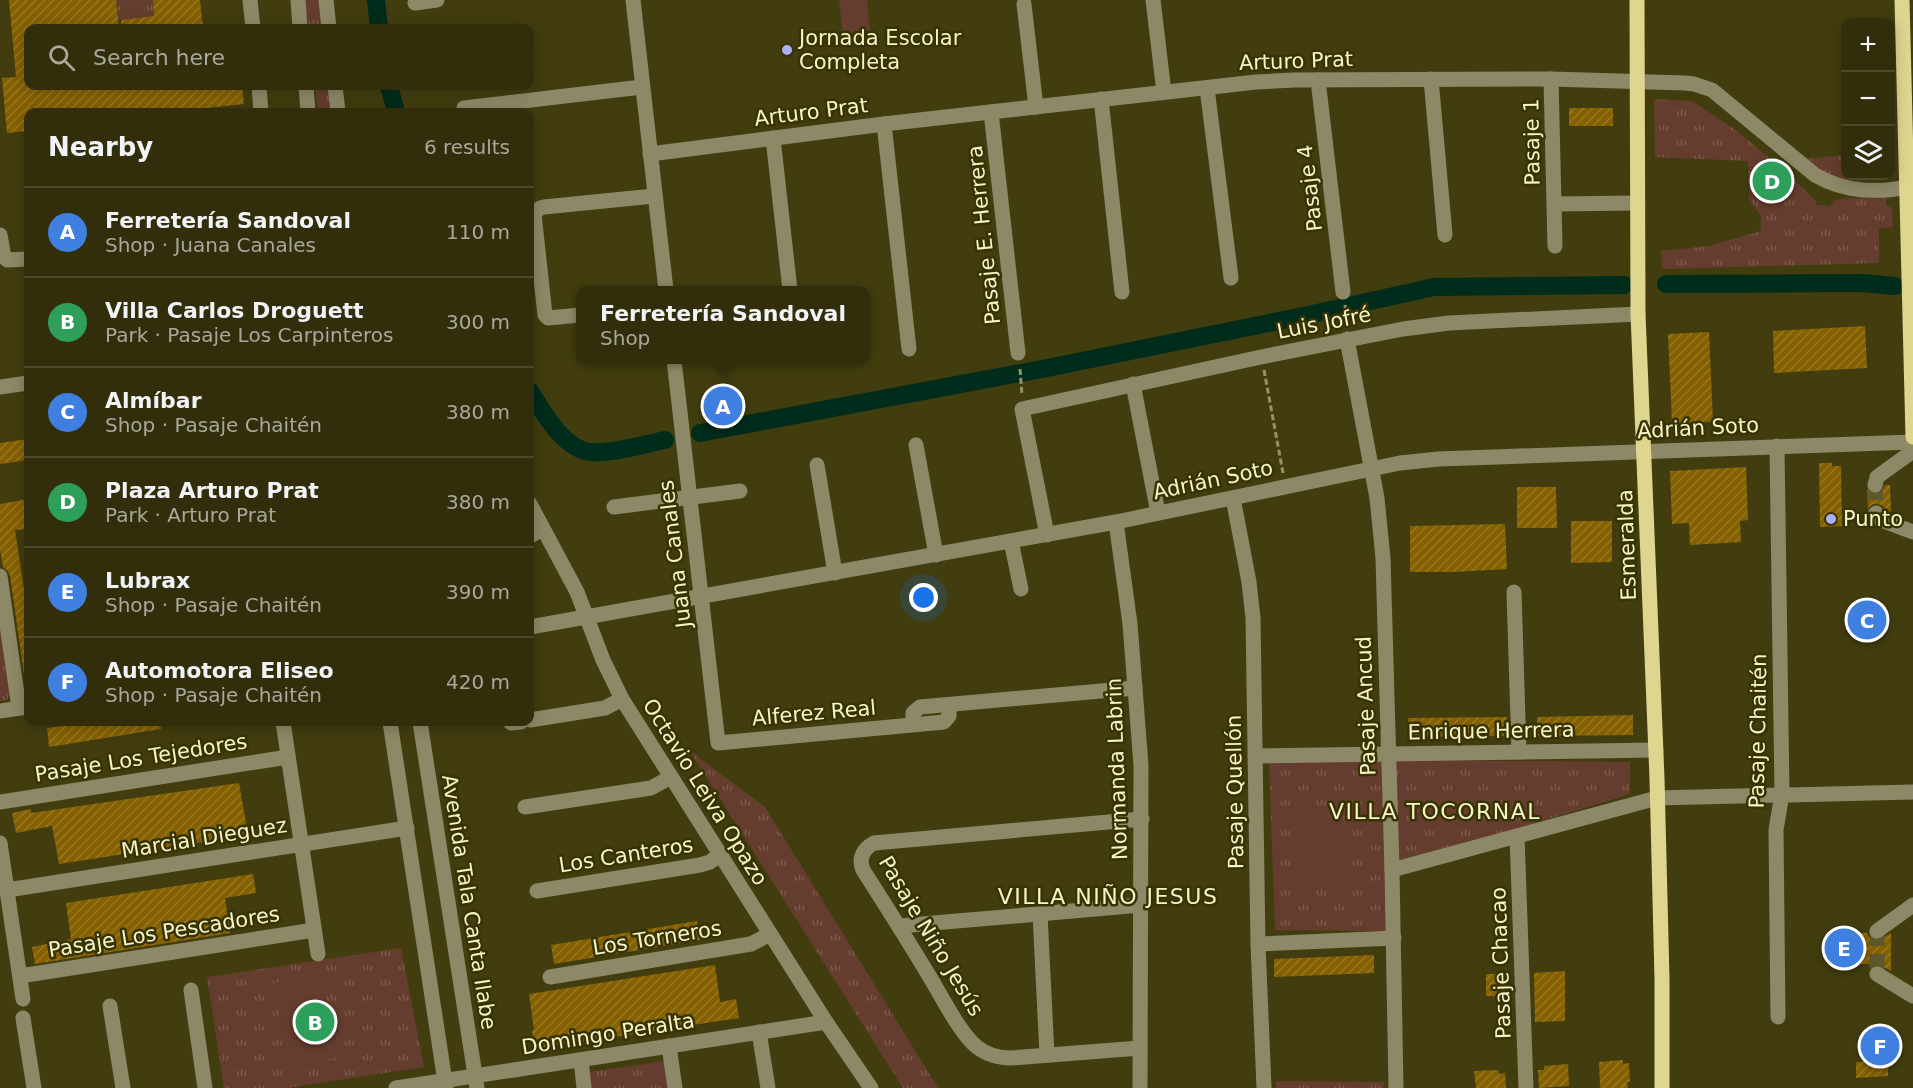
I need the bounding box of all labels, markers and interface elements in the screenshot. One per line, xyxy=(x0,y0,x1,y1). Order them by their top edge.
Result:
map controls xyxy=(1841,18,1895,180)
button: + xyxy=(1841,18,1895,72)
search box xyxy=(24,24,534,90)
place label: Jornada Escolar Completa xyxy=(797,26,962,74)
icon: search xyxy=(45,41,78,74)
marker: Jornada Escolar Completa xyxy=(780,43,794,57)
text: Search here xyxy=(93,45,225,70)
street label: Arturo Prat xyxy=(1238,47,1354,75)
button: − xyxy=(1841,72,1895,126)
street label: Arturo Prat xyxy=(753,93,869,131)
street label: Pasaje 1 xyxy=(1519,98,1545,186)
button: layers xyxy=(1841,126,1895,180)
text: Nearby xyxy=(48,132,153,162)
text: 6 results xyxy=(424,135,510,159)
street label: Pasaje 4 xyxy=(1293,143,1327,233)
street label: Pasaje E. Herrera xyxy=(963,144,1005,326)
pin: D xyxy=(1752,158,1792,204)
text: Ferretería Sandoval xyxy=(105,208,351,233)
text: A xyxy=(60,220,75,244)
text: 110 m xyxy=(446,220,510,244)
text: Shop · Juana Canales xyxy=(105,233,316,257)
popup xyxy=(576,286,870,364)
text: Villa Carlos Droguett xyxy=(105,298,364,323)
text: Ferretería Sandoval xyxy=(600,301,846,326)
street label: Luis Jofré xyxy=(1275,302,1373,344)
text: B xyxy=(60,310,75,334)
text: 300 m xyxy=(446,310,510,334)
text: Park · Pasaje Los Carpinteros xyxy=(105,323,393,347)
text: Shop xyxy=(600,326,650,350)
pin: A xyxy=(704,384,742,428)
text: Almíbar xyxy=(105,388,201,413)
text: C xyxy=(60,400,75,424)
text: 380 m xyxy=(446,400,510,424)
text: Shop · Pasaje Chaitén xyxy=(105,413,322,437)
street label: Adrián Soto xyxy=(1636,413,1760,443)
street label: Adrián Soto xyxy=(1151,456,1275,504)
text: Plaza Arturo Prat xyxy=(105,478,319,503)
street label: Juana Canales xyxy=(654,479,696,631)
street label: Esmeralda xyxy=(1613,489,1641,601)
text: D xyxy=(59,490,76,514)
text: 380 m xyxy=(446,490,510,514)
text: Park · Arturo Prat xyxy=(105,503,276,527)
place label: Punto xyxy=(1843,507,1903,531)
marker: Punto xyxy=(1824,512,1838,526)
text: Lubrax xyxy=(105,568,190,593)
text: E xyxy=(61,580,74,604)
text: 390 m xyxy=(446,580,510,604)
your location xyxy=(909,583,938,612)
text: Shop · Pasaje Chaitén xyxy=(105,593,322,617)
pin: C xyxy=(1848,598,1886,642)
street label: Pasaje Ancud xyxy=(1352,636,1380,776)
street label: Pasaje Chaitén xyxy=(1745,653,1771,809)
text: Automotora Eliseo xyxy=(105,658,334,683)
text: F xyxy=(61,670,74,694)
text: 420 m xyxy=(446,670,510,694)
street label: Normanda Labrin xyxy=(1102,678,1132,860)
text: Shop · Pasaje Chaitén xyxy=(105,683,322,707)
street label: Octavio Leiva Opazo xyxy=(638,694,772,890)
street label: Alferez Real xyxy=(751,696,877,730)
street label: Pasaje Quellón xyxy=(1222,715,1248,869)
street label: Enrique Herrera xyxy=(1407,718,1575,744)
street label: Pasaje Los Tejedores xyxy=(33,729,249,787)
street label: Avenida Tala Canta Ilabe xyxy=(437,773,501,1031)
district label: VILLA TOCORNAL xyxy=(1329,799,1541,824)
street label: Marcial Dieguez xyxy=(119,813,289,863)
street label: Los Canteros xyxy=(557,833,695,877)
street label: Pasaje Niño Jesús xyxy=(874,852,988,1020)
district label: VILLA NIÑO JESUS xyxy=(998,883,1218,909)
street label: Pasaje Chacao xyxy=(1486,887,1516,1039)
street label: Pasaje Los Pescadores xyxy=(47,902,281,962)
street label: Los Torneros xyxy=(591,916,723,960)
pin: E xyxy=(1824,926,1864,970)
pin: B xyxy=(296,1000,334,1044)
street label: Domingo Peralta xyxy=(520,1008,696,1060)
pin: F xyxy=(1860,1024,1900,1068)

